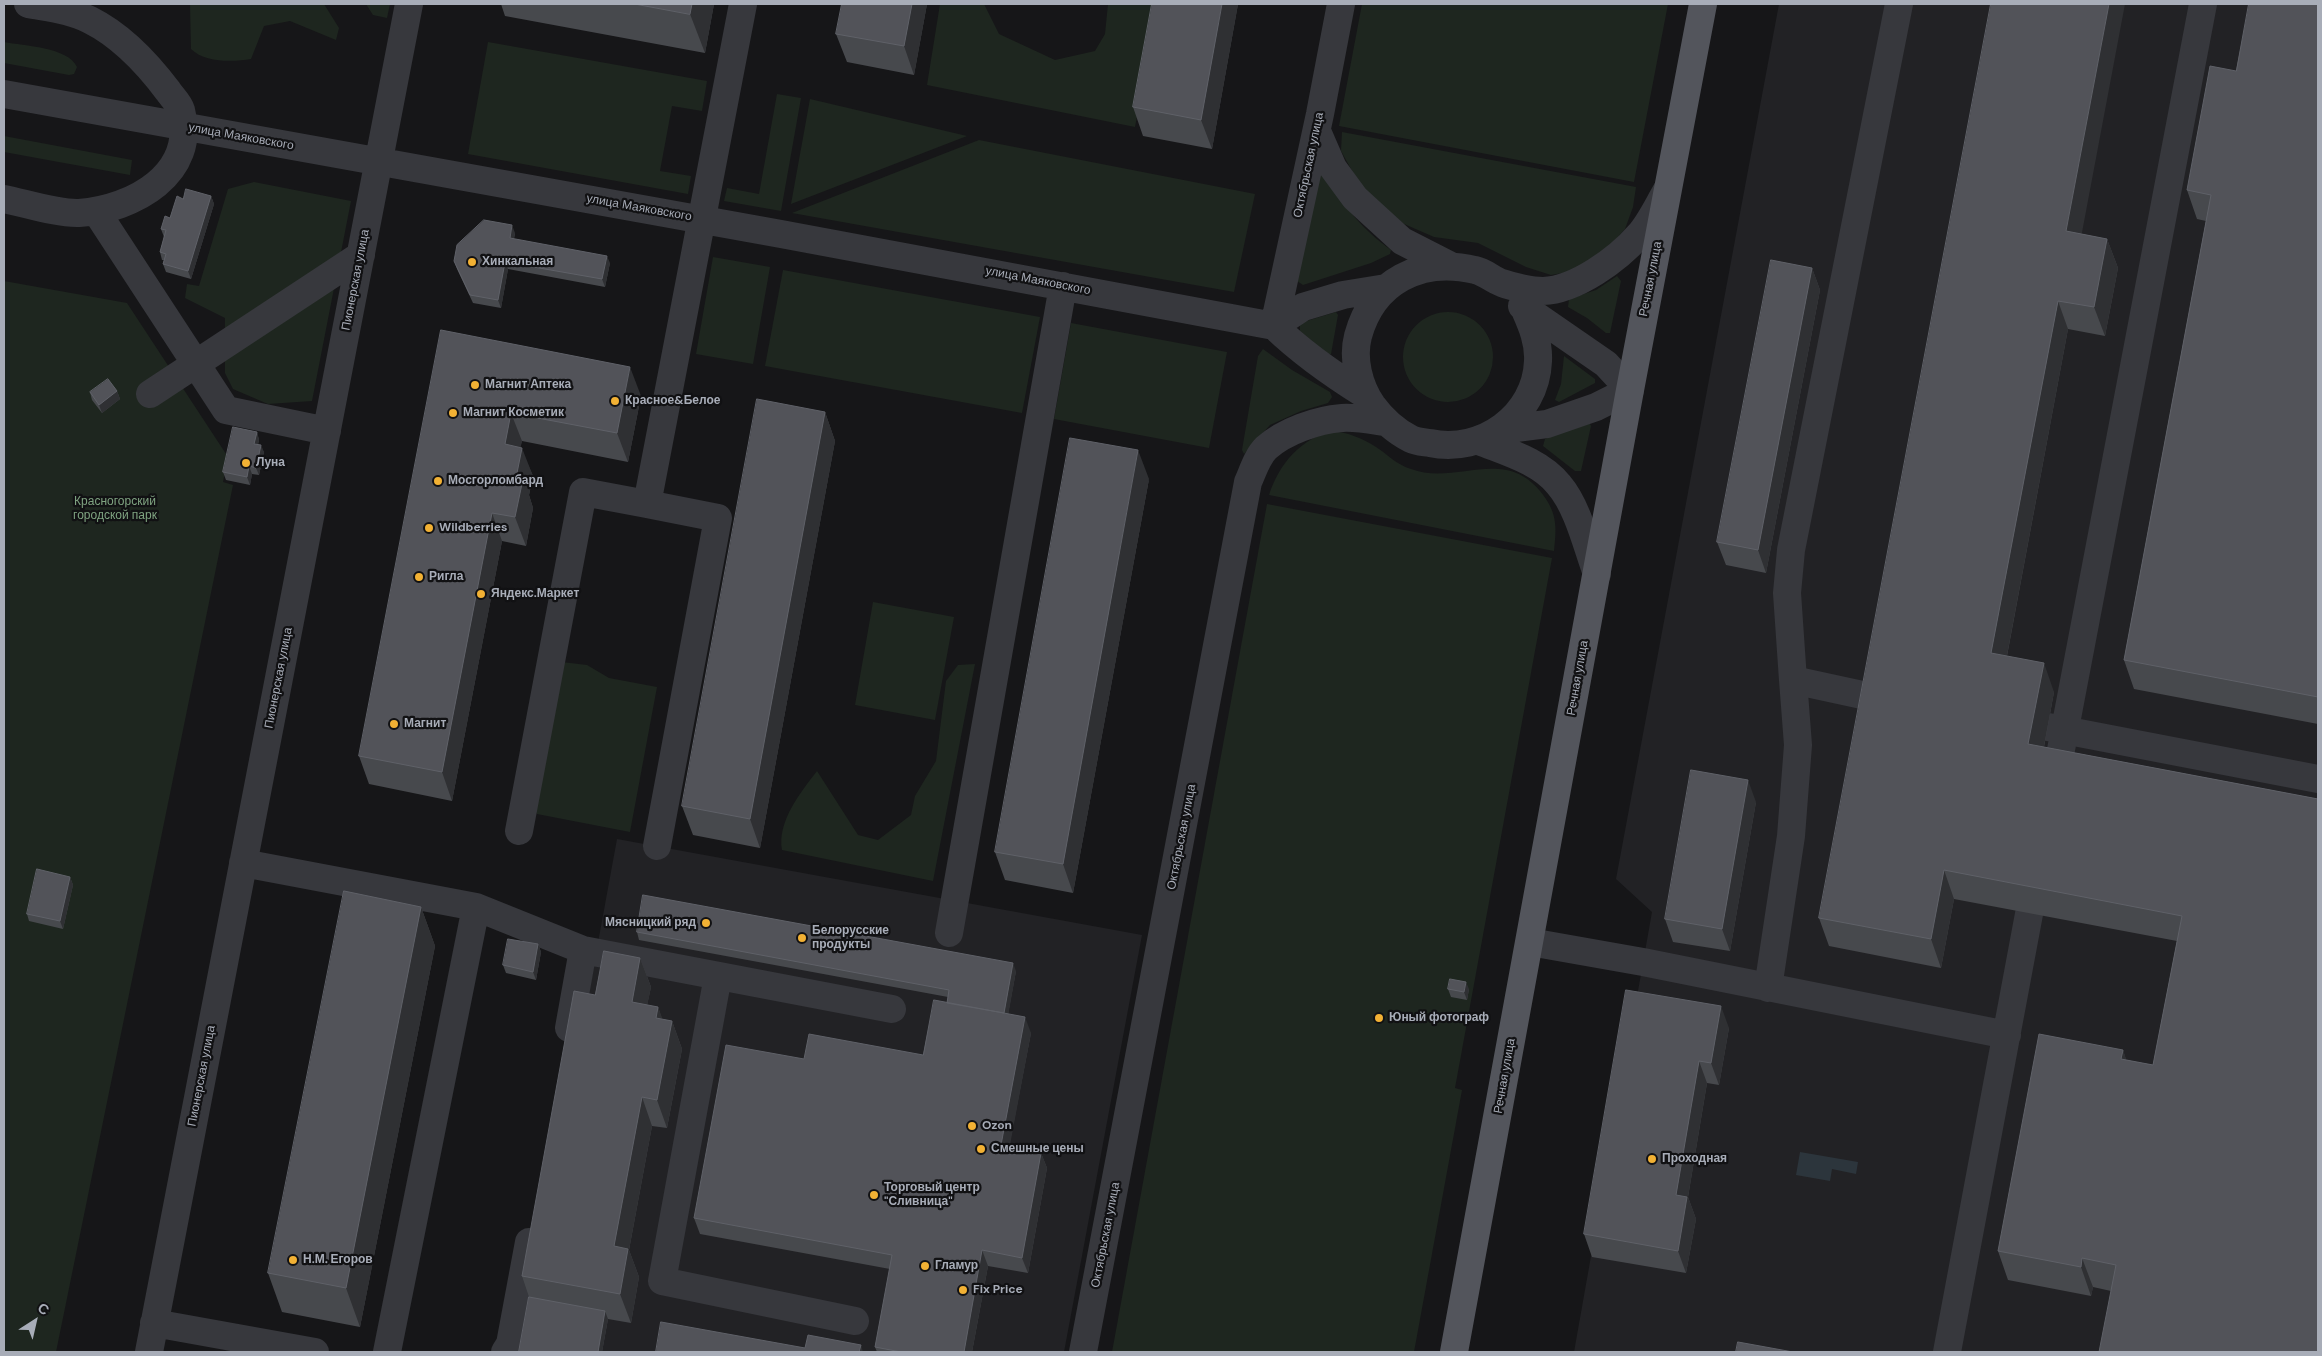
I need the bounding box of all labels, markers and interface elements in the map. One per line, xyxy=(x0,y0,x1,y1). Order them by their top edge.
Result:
street label: Октябрьская улица xyxy=(1291,111,1327,219)
street label: улица Маяковского xyxy=(187,121,295,153)
street label: улица Маяковского xyxy=(585,192,693,224)
street label: Пионерская улица xyxy=(339,228,373,332)
street label: Речная улица xyxy=(1637,240,1665,318)
place label: Хинкальная xyxy=(482,255,553,269)
marker: Хинкальная xyxy=(466,256,478,268)
street label: улица Маяковского xyxy=(984,264,1092,298)
place label: Магнит Аптека xyxy=(485,378,571,392)
marker: Магнит Аптека xyxy=(469,379,481,391)
place label: Красное&Белое xyxy=(625,394,720,408)
marker: Красное&Белое xyxy=(609,395,621,407)
place label: Магнит Косметик xyxy=(463,406,564,420)
marker: Магнит Косметик xyxy=(447,407,459,419)
place label: Луна xyxy=(256,456,285,470)
marker: Луна xyxy=(240,457,252,469)
place label: Мосгорломбард xyxy=(448,474,543,488)
marker: Мосгорломбард xyxy=(432,475,444,487)
park label: Красногорский городской парк xyxy=(73,495,157,523)
place label: Wildberries xyxy=(439,521,507,535)
marker: Wildberries xyxy=(423,522,435,534)
place label: Ригла xyxy=(429,570,463,584)
marker: Ригла xyxy=(413,571,425,583)
place label: Яндекс.Маркет xyxy=(491,587,579,601)
marker: Яндекс.Маркет xyxy=(475,588,487,600)
street label: Пионерская улица xyxy=(262,626,296,730)
street label: Речная улица xyxy=(1564,639,1592,717)
place label: Магнит xyxy=(404,717,446,731)
marker: Магнит xyxy=(388,718,400,730)
street label: Октябрьская улица xyxy=(1165,783,1199,891)
place label: Мясницкий ряд xyxy=(605,916,696,930)
marker: Мясницкий ряд xyxy=(700,917,712,929)
place label: Белорусские продукты xyxy=(812,924,889,952)
marker: Белорусские продукты xyxy=(796,932,808,944)
place label: Юный фотограф xyxy=(1389,1011,1489,1025)
marker: Юный фотограф xyxy=(1373,1012,1385,1024)
street label: Пионерская улица xyxy=(185,1024,219,1128)
street label: Речная улица xyxy=(1491,1037,1519,1115)
place label: Ozon xyxy=(982,1119,1012,1133)
marker: Ozon xyxy=(966,1120,978,1132)
place label: Смешные цены xyxy=(991,1142,1084,1156)
marker: Смешные цены xyxy=(975,1143,987,1155)
place label: Проходная xyxy=(1662,1152,1727,1166)
marker: Проходная xyxy=(1646,1153,1658,1165)
place label: Торговый центр "Сливница" xyxy=(884,1181,980,1209)
street label: Октябрьская улица xyxy=(1089,1181,1123,1289)
marker: Торговый центр "Сливница" xyxy=(868,1189,880,1201)
place label: Н.М. Егоров xyxy=(303,1253,373,1267)
marker: Н.М. Егоров xyxy=(287,1254,299,1266)
place label: Гламур xyxy=(935,1259,978,1273)
marker: Гламур xyxy=(919,1260,931,1272)
place label: Fix Price xyxy=(973,1283,1023,1297)
marker: Fix Price xyxy=(957,1284,969,1296)
north arrow xyxy=(10,1296,60,1346)
text: С xyxy=(34,1298,53,1319)

